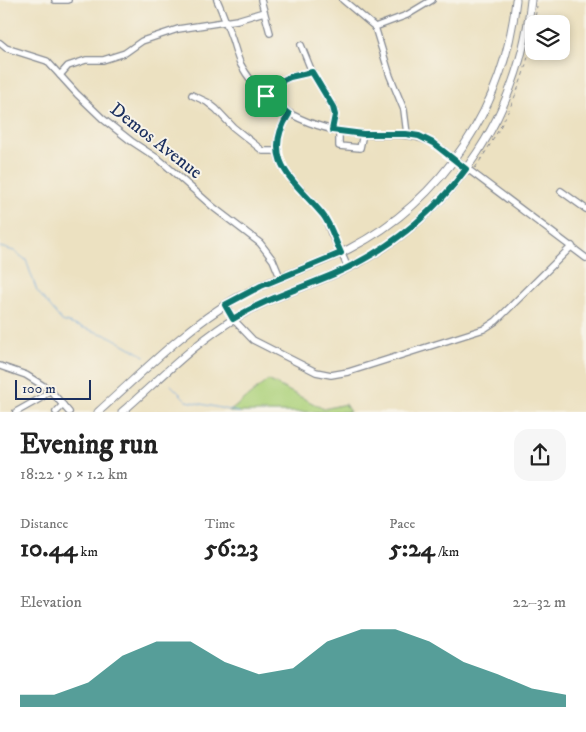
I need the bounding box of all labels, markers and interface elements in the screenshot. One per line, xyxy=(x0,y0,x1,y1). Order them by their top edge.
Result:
map controls xyxy=(525,15,570,60)
button: layers xyxy=(525,15,570,60)
pin xyxy=(245,75,287,117)
icon: arrive xyxy=(252,82,280,110)
street label: Demos Avenue xyxy=(105,98,207,184)
scale bar xyxy=(15,377,91,400)
text: 100 m xyxy=(22,380,56,398)
text: Evening run xyxy=(20,427,158,462)
button: share xyxy=(514,429,566,481)
text: 18:22 · 9 × 1.2 km xyxy=(20,464,128,484)
text: Distance xyxy=(20,515,68,533)
text: Time xyxy=(205,515,235,533)
text: Pace xyxy=(389,515,415,533)
text: 10.44 xyxy=(20,533,78,564)
text: 56:23 xyxy=(205,533,258,564)
text: 5:24 xyxy=(389,533,435,564)
text: km xyxy=(78,543,98,561)
text: /km xyxy=(435,543,459,561)
text: Elevation xyxy=(20,592,82,612)
text: 22–32 m xyxy=(513,592,566,612)

